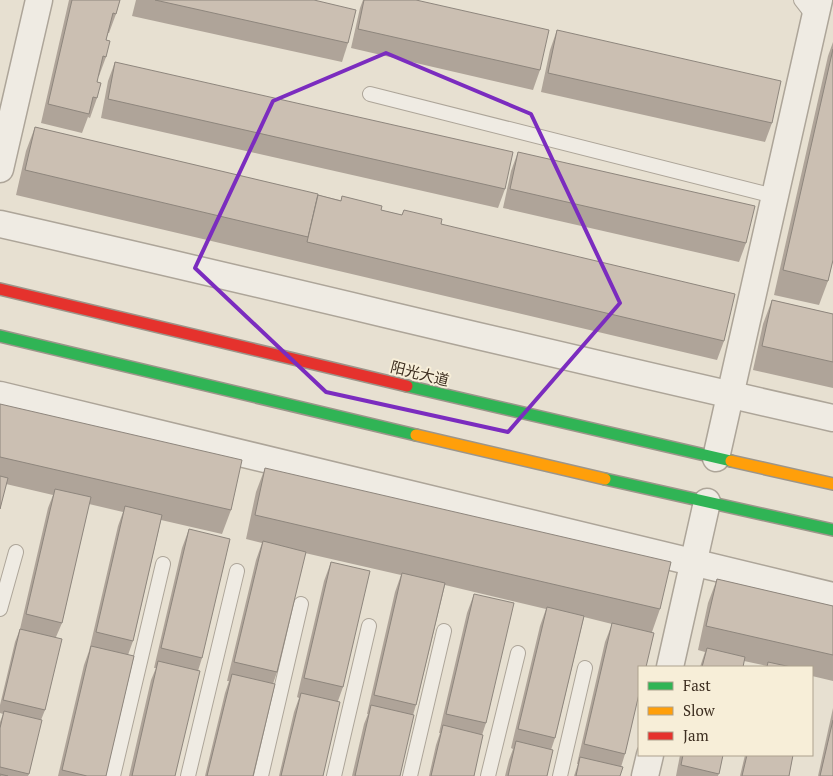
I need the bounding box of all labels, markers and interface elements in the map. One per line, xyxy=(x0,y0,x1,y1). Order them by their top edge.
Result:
street label: 阳光大道 xyxy=(388,356,452,390)
legend xyxy=(638,666,813,756)
text: Fast xyxy=(683,675,711,695)
text: Slow xyxy=(683,700,716,720)
text: Jam xyxy=(683,725,709,745)

